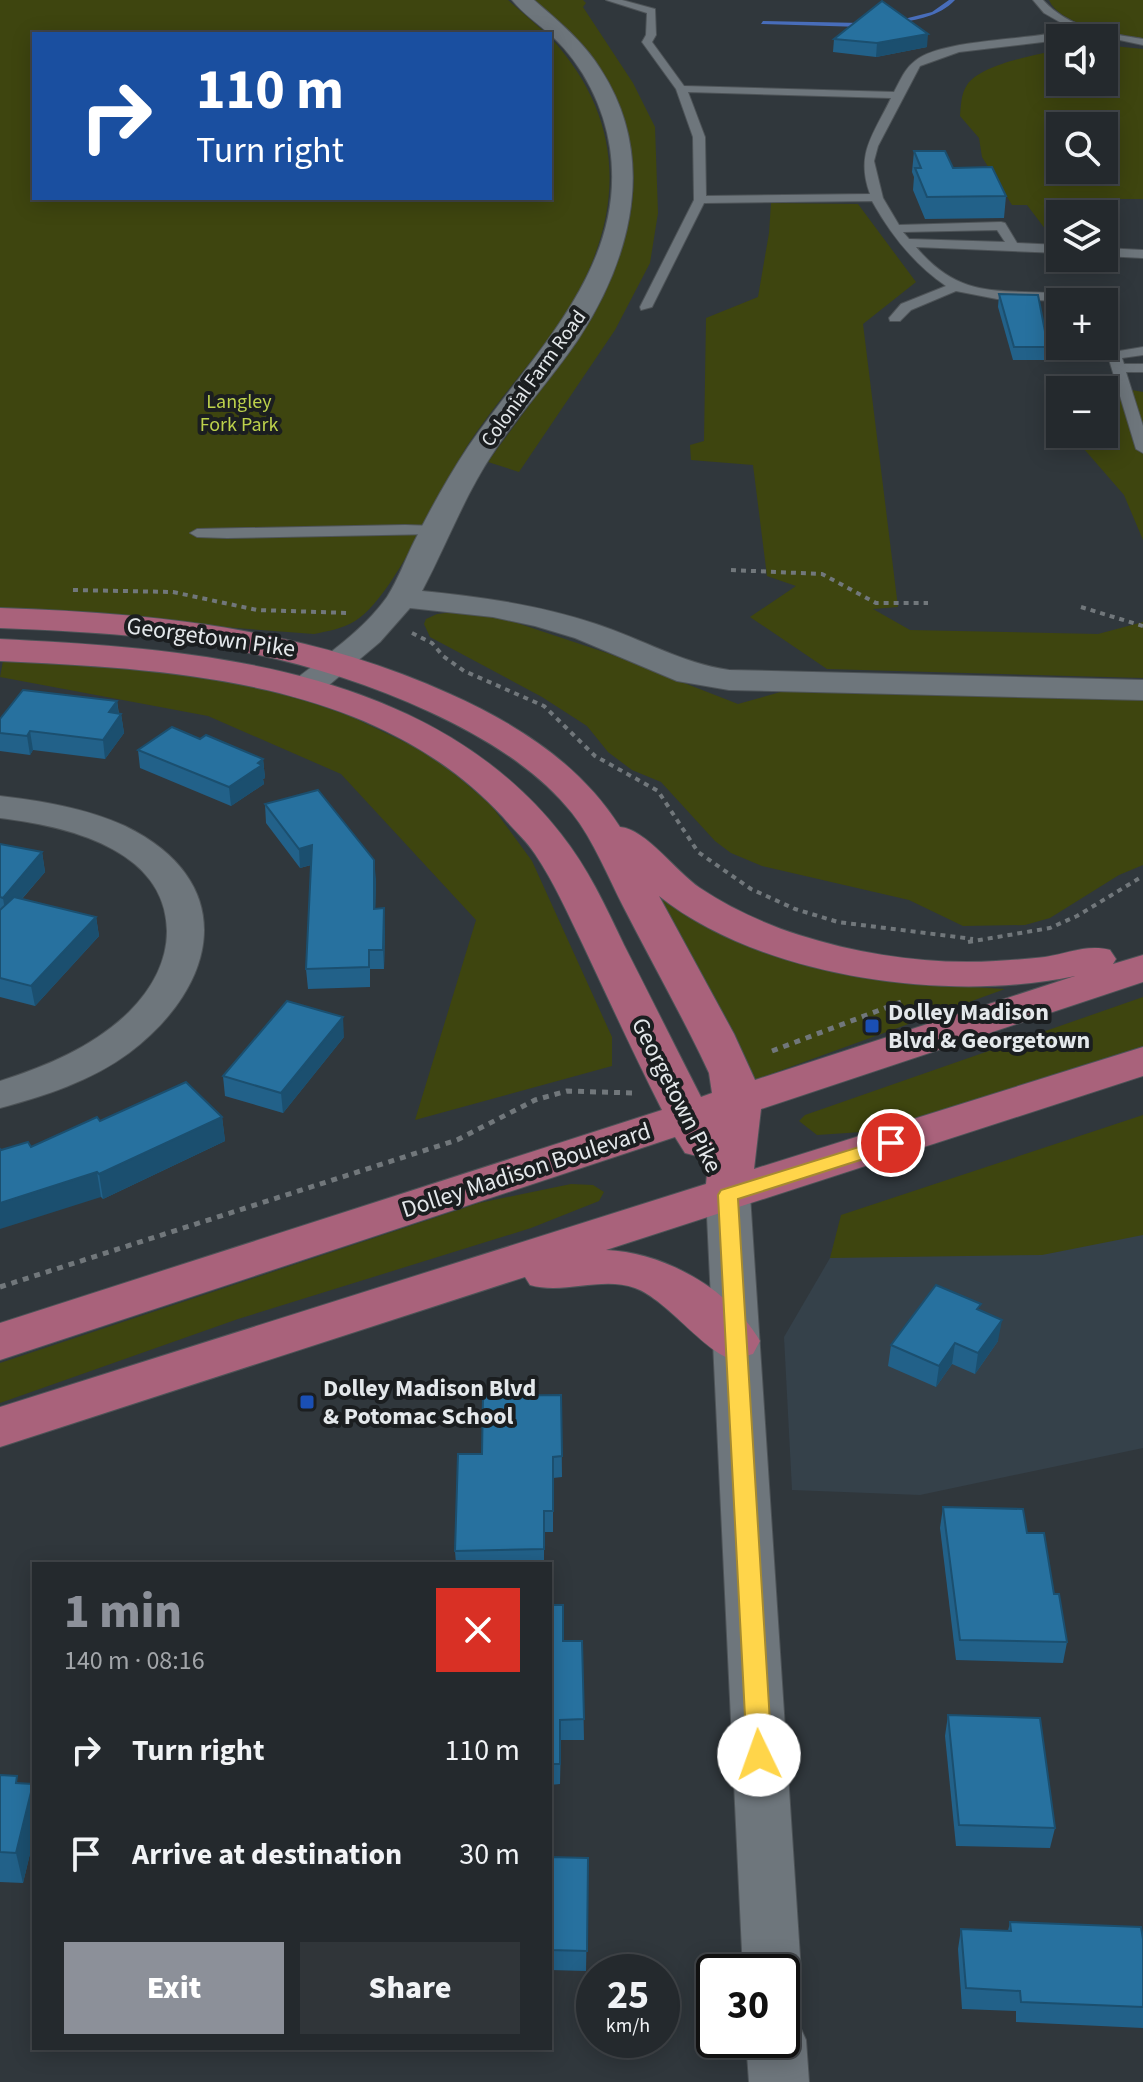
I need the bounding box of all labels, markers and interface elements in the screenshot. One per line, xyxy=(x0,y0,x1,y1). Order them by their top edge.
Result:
map controls xyxy=(1046,24,1118,448)
button: sound xyxy=(1046,24,1118,96)
text: 110 m xyxy=(196,51,344,130)
icon: right xyxy=(64,64,168,168)
button: search xyxy=(1046,112,1118,184)
text: Turn right xyxy=(196,125,344,176)
button: layers xyxy=(1046,200,1118,272)
button: + xyxy=(1046,288,1118,360)
street label: Colonial Farm Road xyxy=(475,304,593,453)
button: − xyxy=(1046,376,1118,448)
park label: Langley Fork Park xyxy=(200,388,278,439)
street label: Georgetown Pike xyxy=(124,608,298,667)
place label: Dolley Madison Blvd & Georgetown xyxy=(888,995,1090,1058)
street label: Georgetown Pike xyxy=(622,1012,731,1179)
marker: Dolley Madison Blvd & Georgetown xyxy=(863,1017,881,1035)
pin xyxy=(857,1109,925,1177)
street label: Dolley Madison Boulevard xyxy=(397,1114,655,1227)
icon: arrive xyxy=(869,1121,913,1165)
place label: Dolley Madison Blvd & Potomac School xyxy=(323,1371,536,1434)
marker: Dolley Madison Blvd & Potomac School xyxy=(298,1393,316,1411)
text: 1 min xyxy=(64,1578,182,1646)
button: close xyxy=(436,1588,520,1672)
text: 140 m · 08:16 xyxy=(64,1642,205,1679)
position arrow xyxy=(717,1713,801,1797)
icon: right xyxy=(64,1728,108,1772)
text: Turn right xyxy=(132,1729,264,1772)
text: 110 m xyxy=(444,1729,520,1772)
icon: arrive xyxy=(64,1832,108,1876)
text: Arrive at destination xyxy=(132,1833,402,1876)
text: 30 m xyxy=(459,1833,520,1876)
button: Exit xyxy=(64,1942,284,2034)
button: Share xyxy=(300,1942,520,2034)
speed limit sign: 30 xyxy=(696,1954,800,2058)
text: 25 xyxy=(607,1967,649,2024)
text: km/h xyxy=(606,2012,650,2040)

